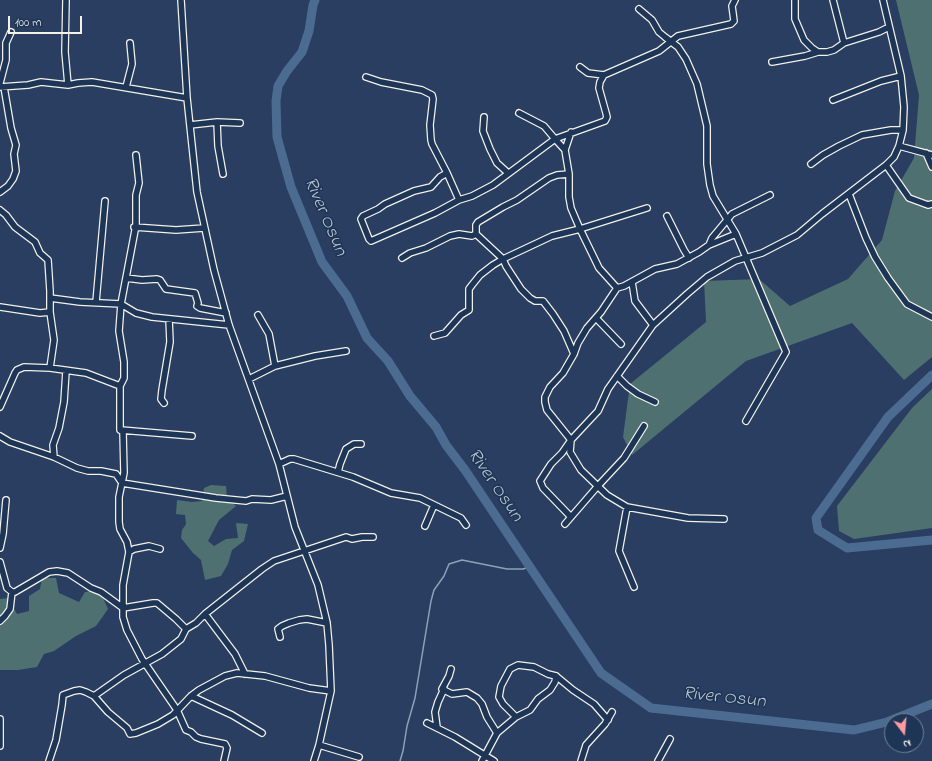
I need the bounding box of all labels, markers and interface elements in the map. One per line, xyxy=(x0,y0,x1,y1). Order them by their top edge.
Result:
scale bar xyxy=(10,8,84,34)
text: 100 m xyxy=(15,14,42,32)
water label: River Osun xyxy=(297,174,351,260)
water label: River Osun xyxy=(461,445,527,527)
water label: River Osun xyxy=(681,683,767,715)
north arrow xyxy=(884,713,924,753)
text: N xyxy=(901,735,913,752)

